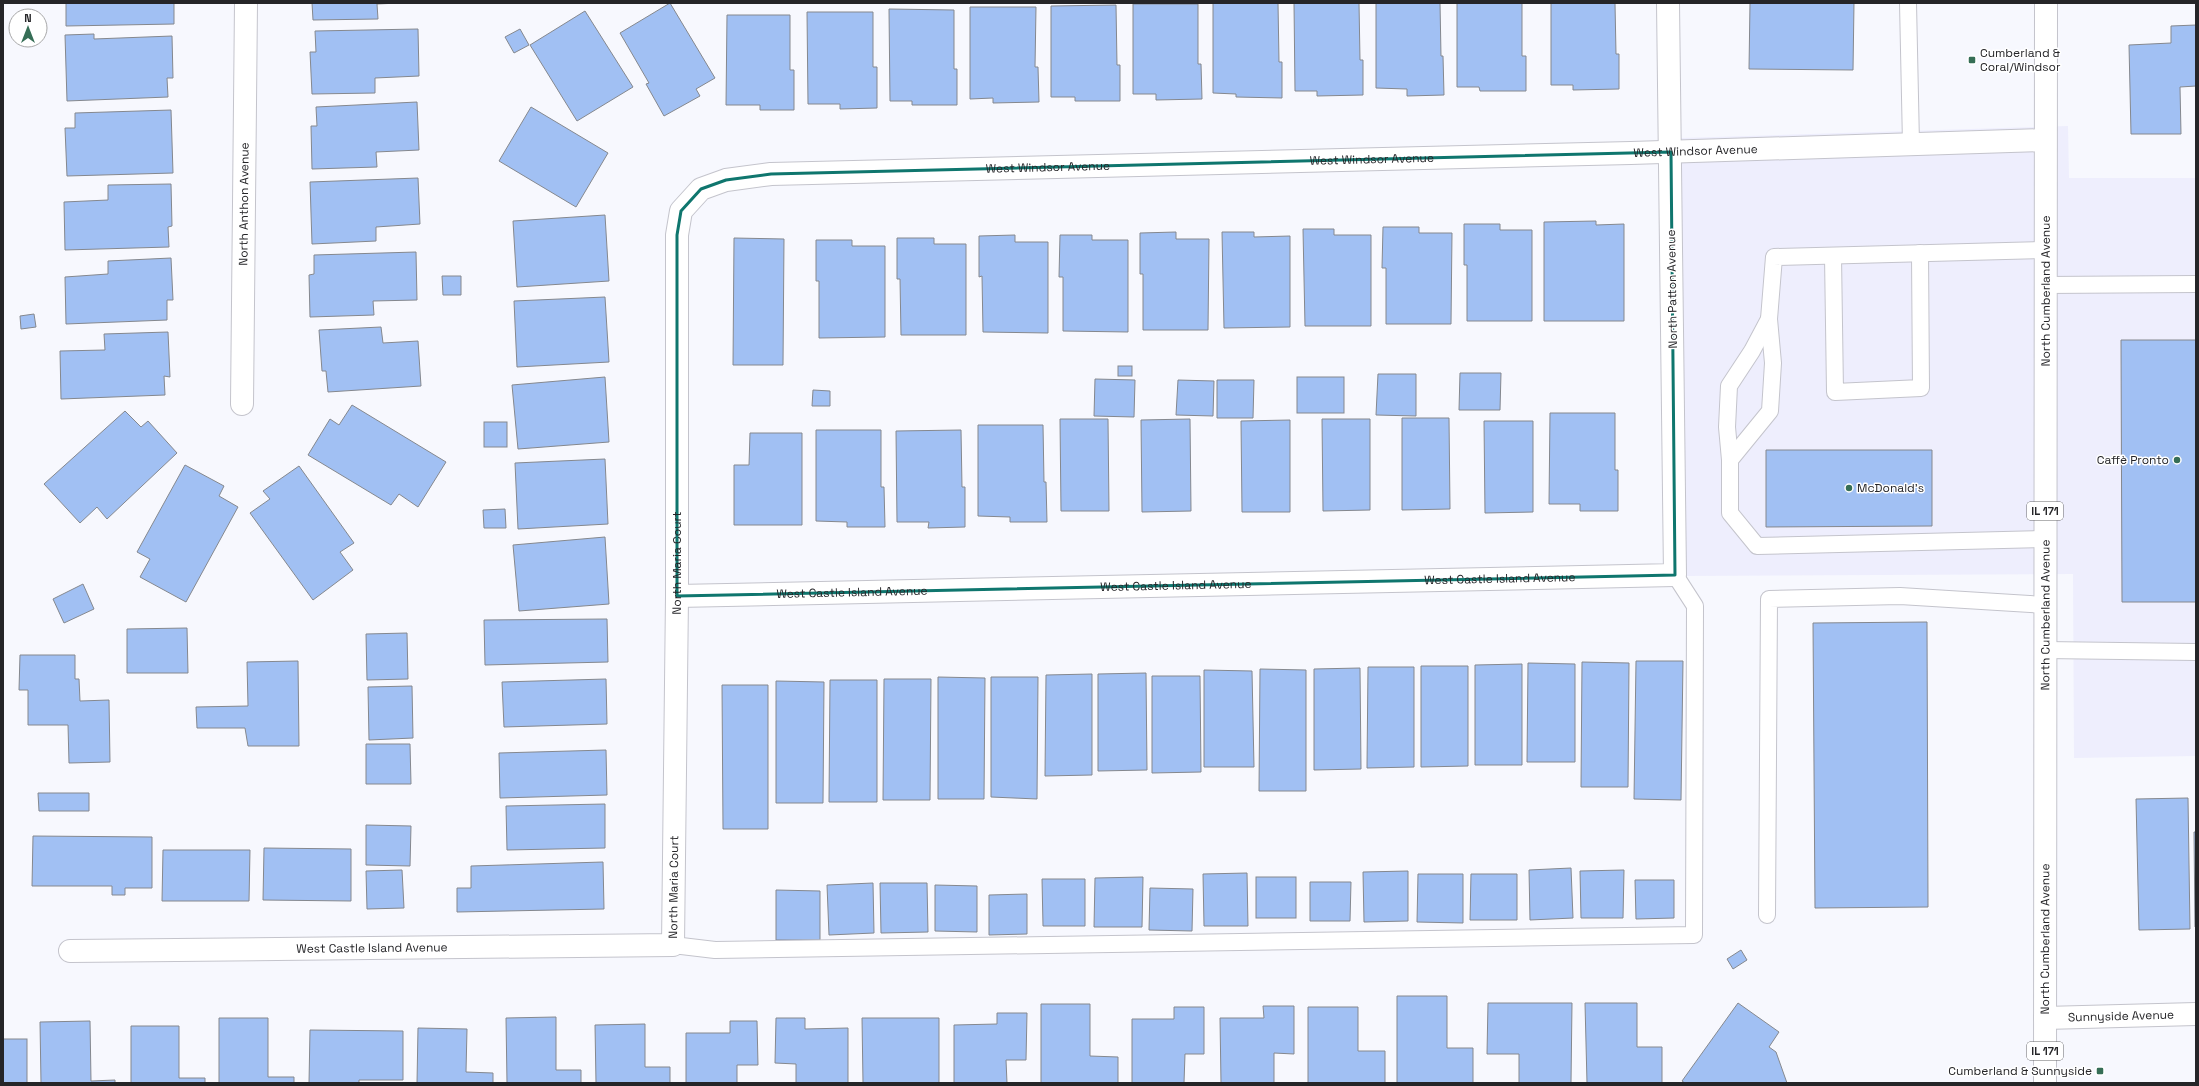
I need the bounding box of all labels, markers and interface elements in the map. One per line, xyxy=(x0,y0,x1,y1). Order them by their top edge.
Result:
north arrow xyxy=(8,8,48,48)
text: N xyxy=(24,11,32,25)
place label: Cumberland & Coral/Windsor xyxy=(1980,45,2061,75)
marker: Cumberland & Coral/Windsor xyxy=(1967,55,1977,65)
street label: West Windsor Avenue xyxy=(1633,141,1758,161)
street label: North Anthon Avenue xyxy=(235,142,253,266)
street label: West Windsor Avenue xyxy=(1309,150,1434,169)
street label: West Windsor Avenue xyxy=(985,158,1110,177)
street label: North Cumberland Avenue xyxy=(2038,215,2054,367)
street label: North Patton Avenue xyxy=(1663,229,1681,349)
place label: Caffè Pronto xyxy=(2097,452,2169,468)
marker: Caffè Pronto xyxy=(2172,455,2182,465)
place label: McDonald's xyxy=(1857,480,1924,496)
marker: McDonald's xyxy=(1844,483,1854,493)
road number: IL 171 xyxy=(2027,502,2063,520)
street label: North Maria Court xyxy=(669,511,685,615)
street label: North Cumberland Avenue xyxy=(2037,539,2054,691)
street label: West Castle Island Avenue xyxy=(1424,569,1576,588)
street label: West Castle Island Avenue xyxy=(1100,576,1252,595)
street label: West Castle Island Avenue xyxy=(776,583,928,602)
street label: North Maria Court xyxy=(665,835,682,939)
street label: North Cumberland Avenue xyxy=(2037,863,2053,1015)
street label: West Castle Island Avenue xyxy=(296,939,448,957)
street label: Sunnyside Avenue xyxy=(2068,1007,2174,1025)
road number: IL 171 xyxy=(2027,1042,2063,1060)
place label: Cumberland & Sunnyside xyxy=(1948,1063,2092,1079)
marker: Cumberland & Sunnyside xyxy=(2095,1066,2105,1076)

